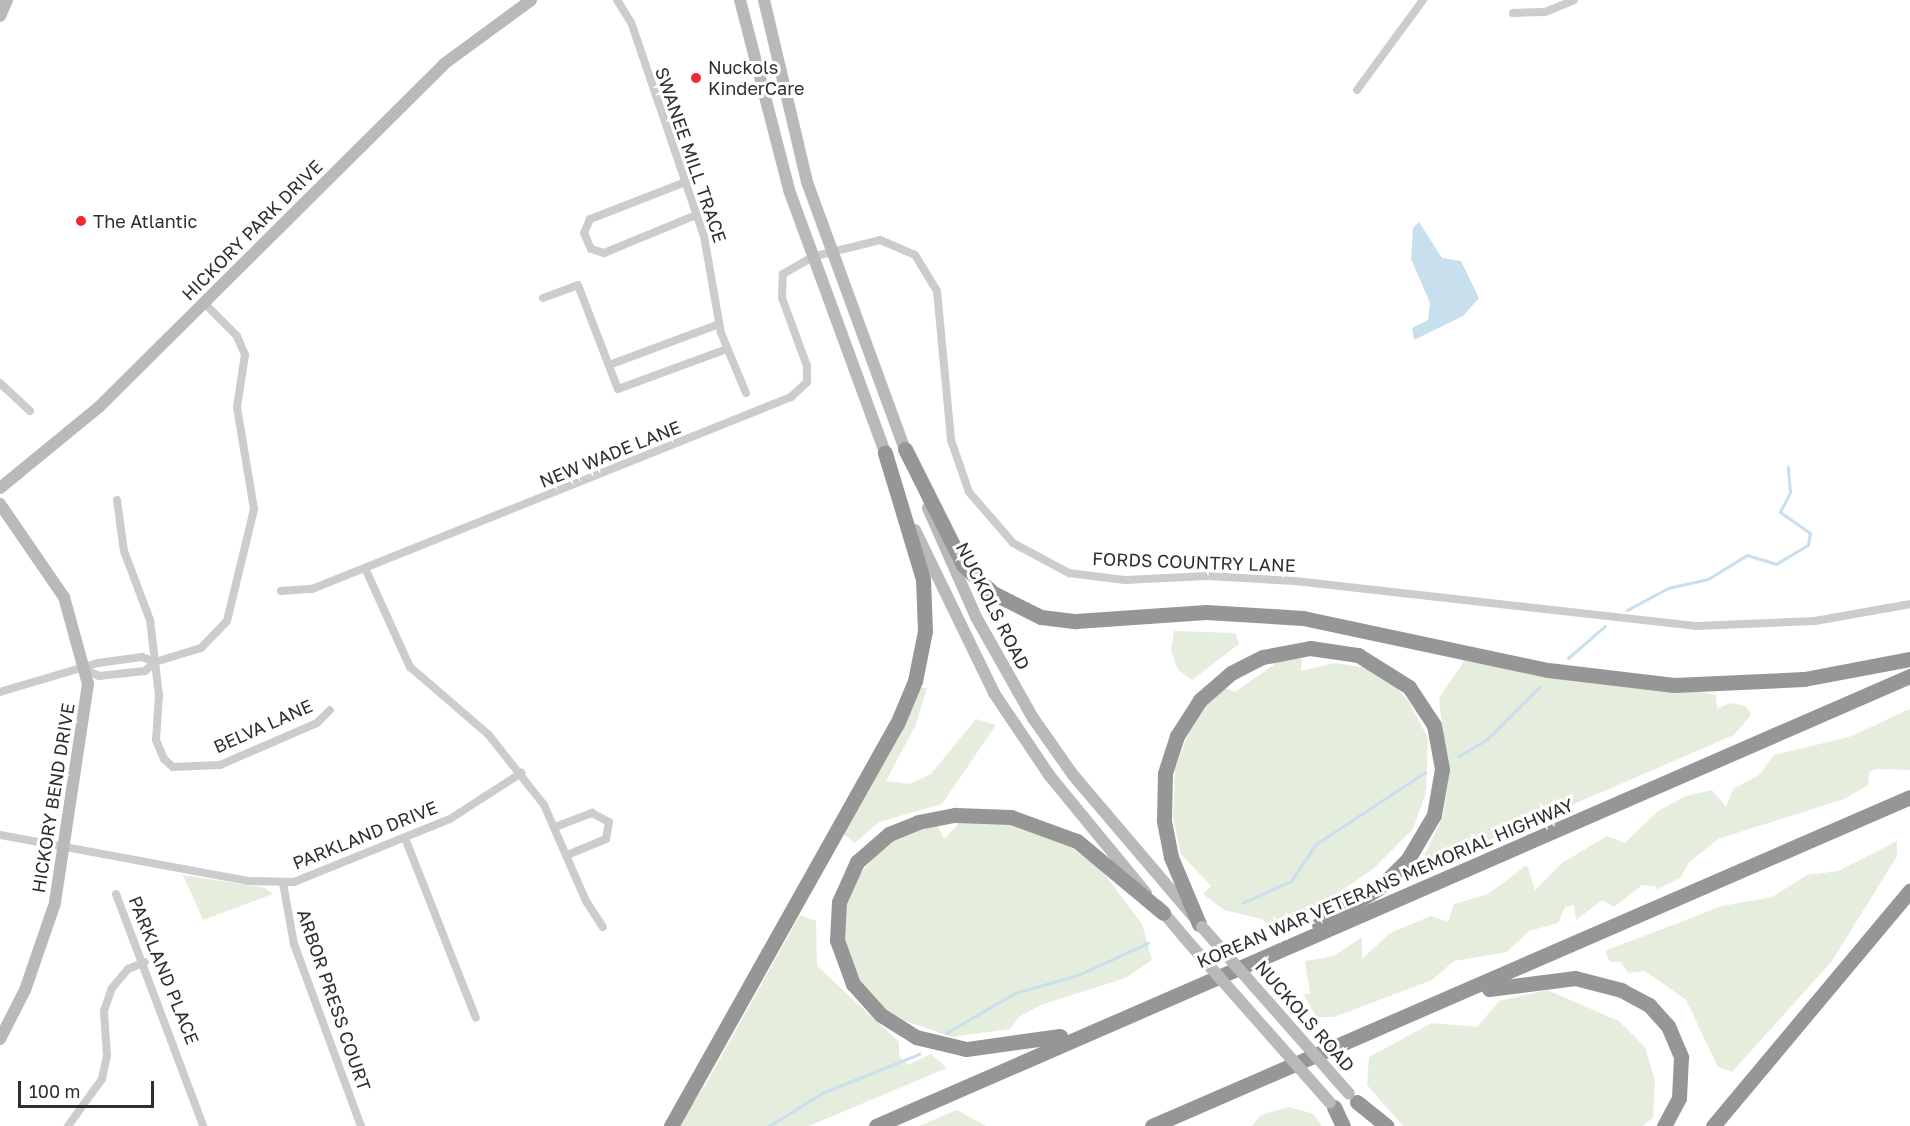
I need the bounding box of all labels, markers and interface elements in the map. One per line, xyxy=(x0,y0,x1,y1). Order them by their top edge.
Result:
place label: Nuckols KinderCare xyxy=(708,57,805,100)
street label: SWANEE MILL TRACE xyxy=(651,64,731,246)
marker: Nuckols KinderCare xyxy=(689,71,703,85)
street label: HICKORY PARK DRIVE xyxy=(177,155,327,305)
place label: The Atlantic xyxy=(93,210,197,232)
marker: The Atlantic xyxy=(74,214,88,228)
street label: NEW WADE LANE xyxy=(536,416,684,492)
street label: NUCKOLS ROAD xyxy=(952,539,1034,673)
street label: FORDS COUNTRY LANE xyxy=(1092,548,1296,576)
street label: BELVA LANE xyxy=(210,695,316,757)
street label: HICKORY BEND DRIVE xyxy=(27,701,79,895)
street label: KOREAN WAR VETERANS MEMORIAL HIGHWAY xyxy=(1194,794,1576,972)
street label: PARKLAND DRIVE xyxy=(289,796,441,874)
street label: PARKLAND PLACE xyxy=(124,893,204,1047)
street label: ARBOR PRESS COURT xyxy=(293,906,375,1094)
street label: NUCKOLS ROAD xyxy=(1251,956,1359,1076)
scale bar xyxy=(21,1069,158,1107)
text: 100 m xyxy=(29,1080,80,1102)

